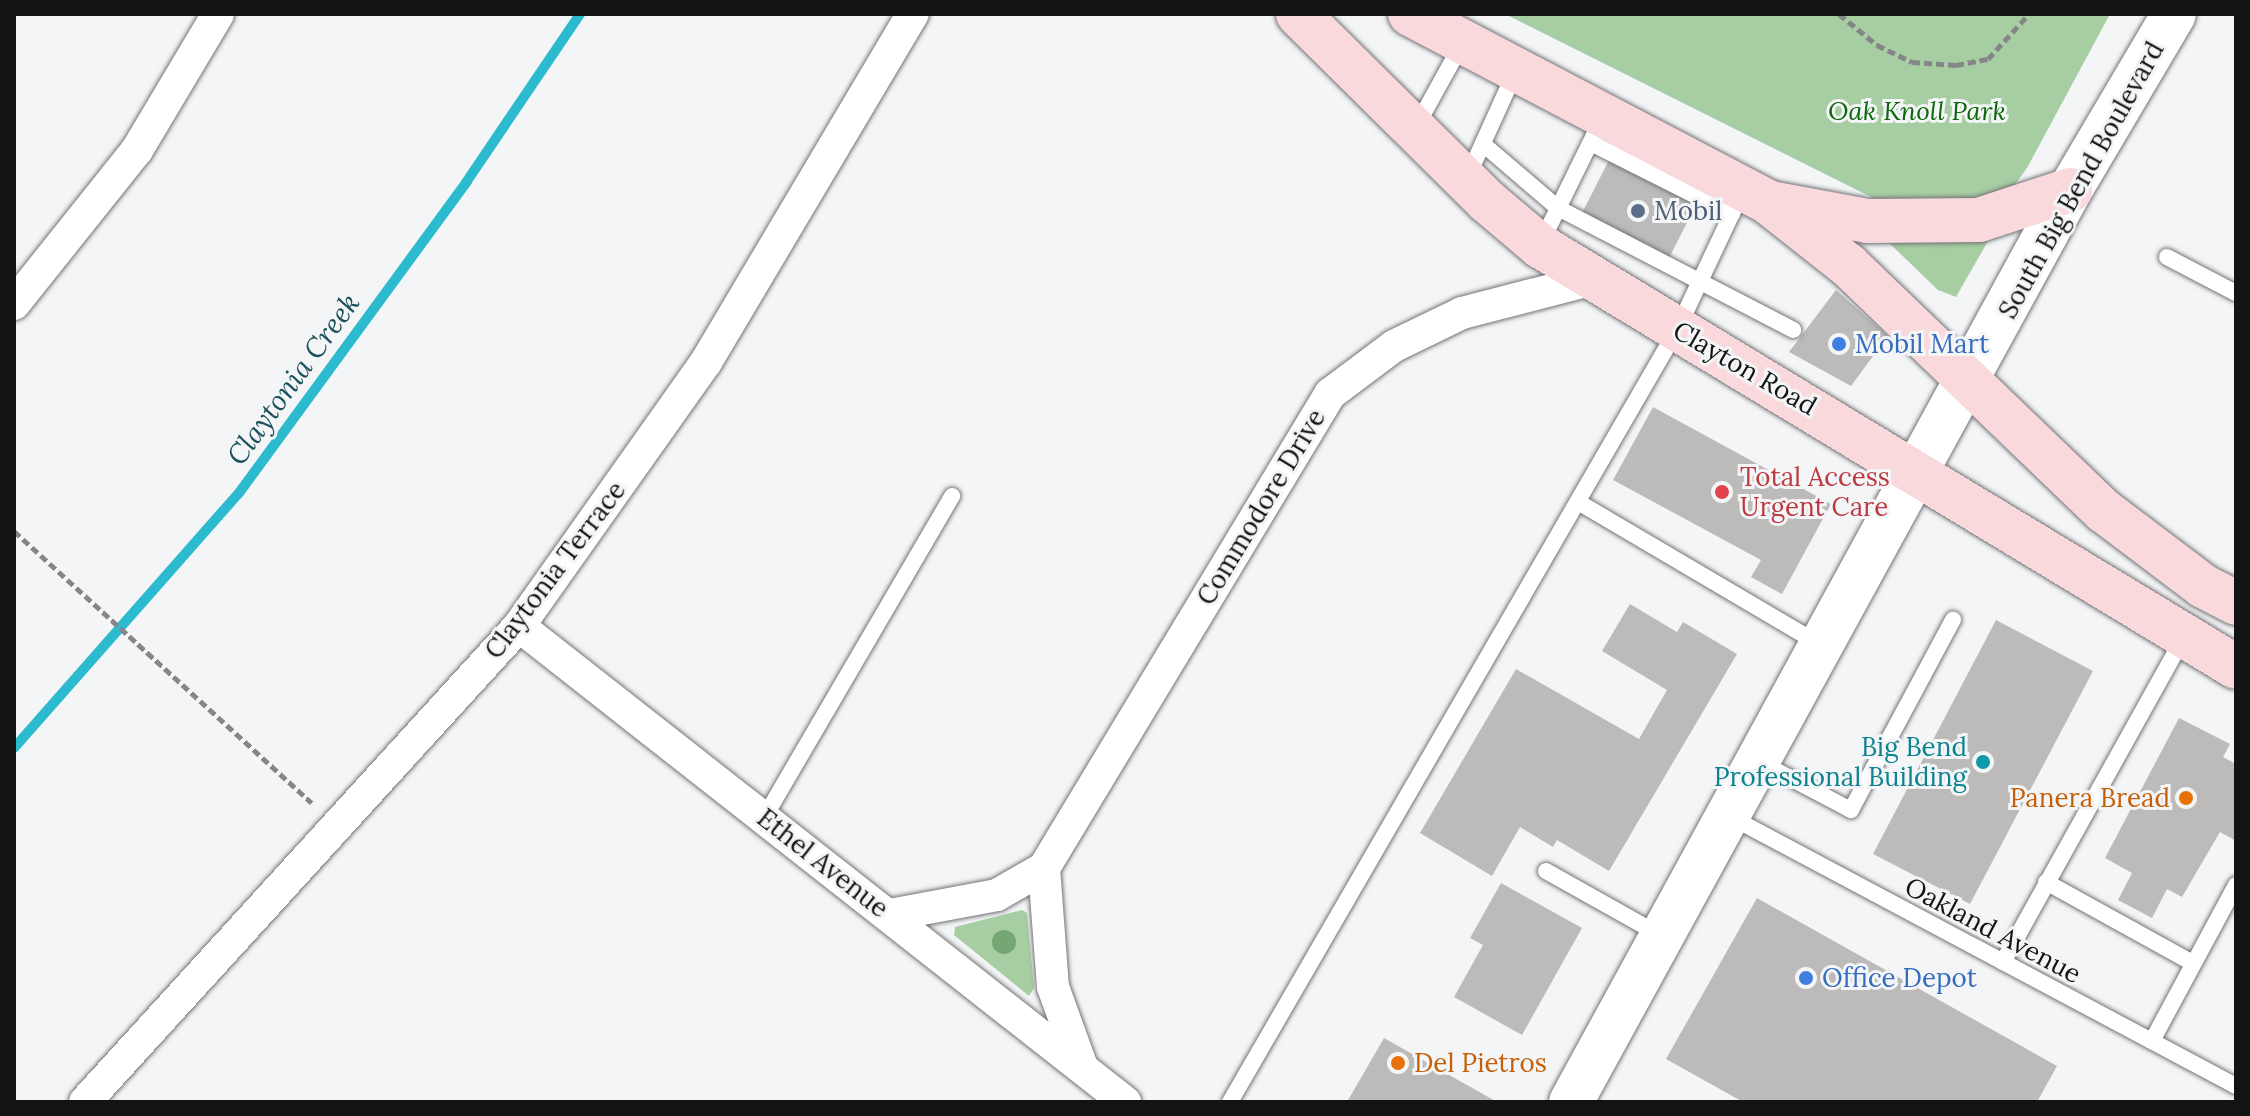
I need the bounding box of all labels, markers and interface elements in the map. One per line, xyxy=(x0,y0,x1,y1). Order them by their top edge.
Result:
street label: South Big Bend Boulevard xyxy=(1992,36,2170,324)
park label: Oak Knoll Park xyxy=(1828,95,2006,127)
place label: Mobil xyxy=(1654,195,1722,227)
marker: Mobil xyxy=(1629,202,1647,220)
water label: Claytonia Creek xyxy=(220,287,366,471)
street label: Clayton Road xyxy=(1668,314,1822,422)
place label: Mobil Mart xyxy=(1855,328,1989,360)
marker: Mobil Mart xyxy=(1830,335,1848,353)
street label: Commodore Drive xyxy=(1190,403,1332,611)
place label: Total Access Urgent Care xyxy=(1740,461,1890,522)
street label: Claytonia Terrace xyxy=(478,475,632,665)
marker: Total Access Urgent Care xyxy=(1711,481,1733,503)
place label: Big Bend Professional Building xyxy=(1714,731,1967,792)
marker: Big Bend Professional Building xyxy=(1974,753,1992,771)
place label: Panera Bread xyxy=(2010,782,2170,814)
marker: Panera Bread xyxy=(2177,789,2195,807)
street label: Ethel Avenue xyxy=(751,802,895,924)
street label: Oakland Avenue xyxy=(1900,870,2086,990)
place label: Office Depot xyxy=(1822,962,1977,994)
marker: Office Depot xyxy=(1797,969,1815,987)
place label: Del Pietros xyxy=(1414,1047,1547,1079)
marker: Del Pietros xyxy=(1389,1054,1407,1072)

